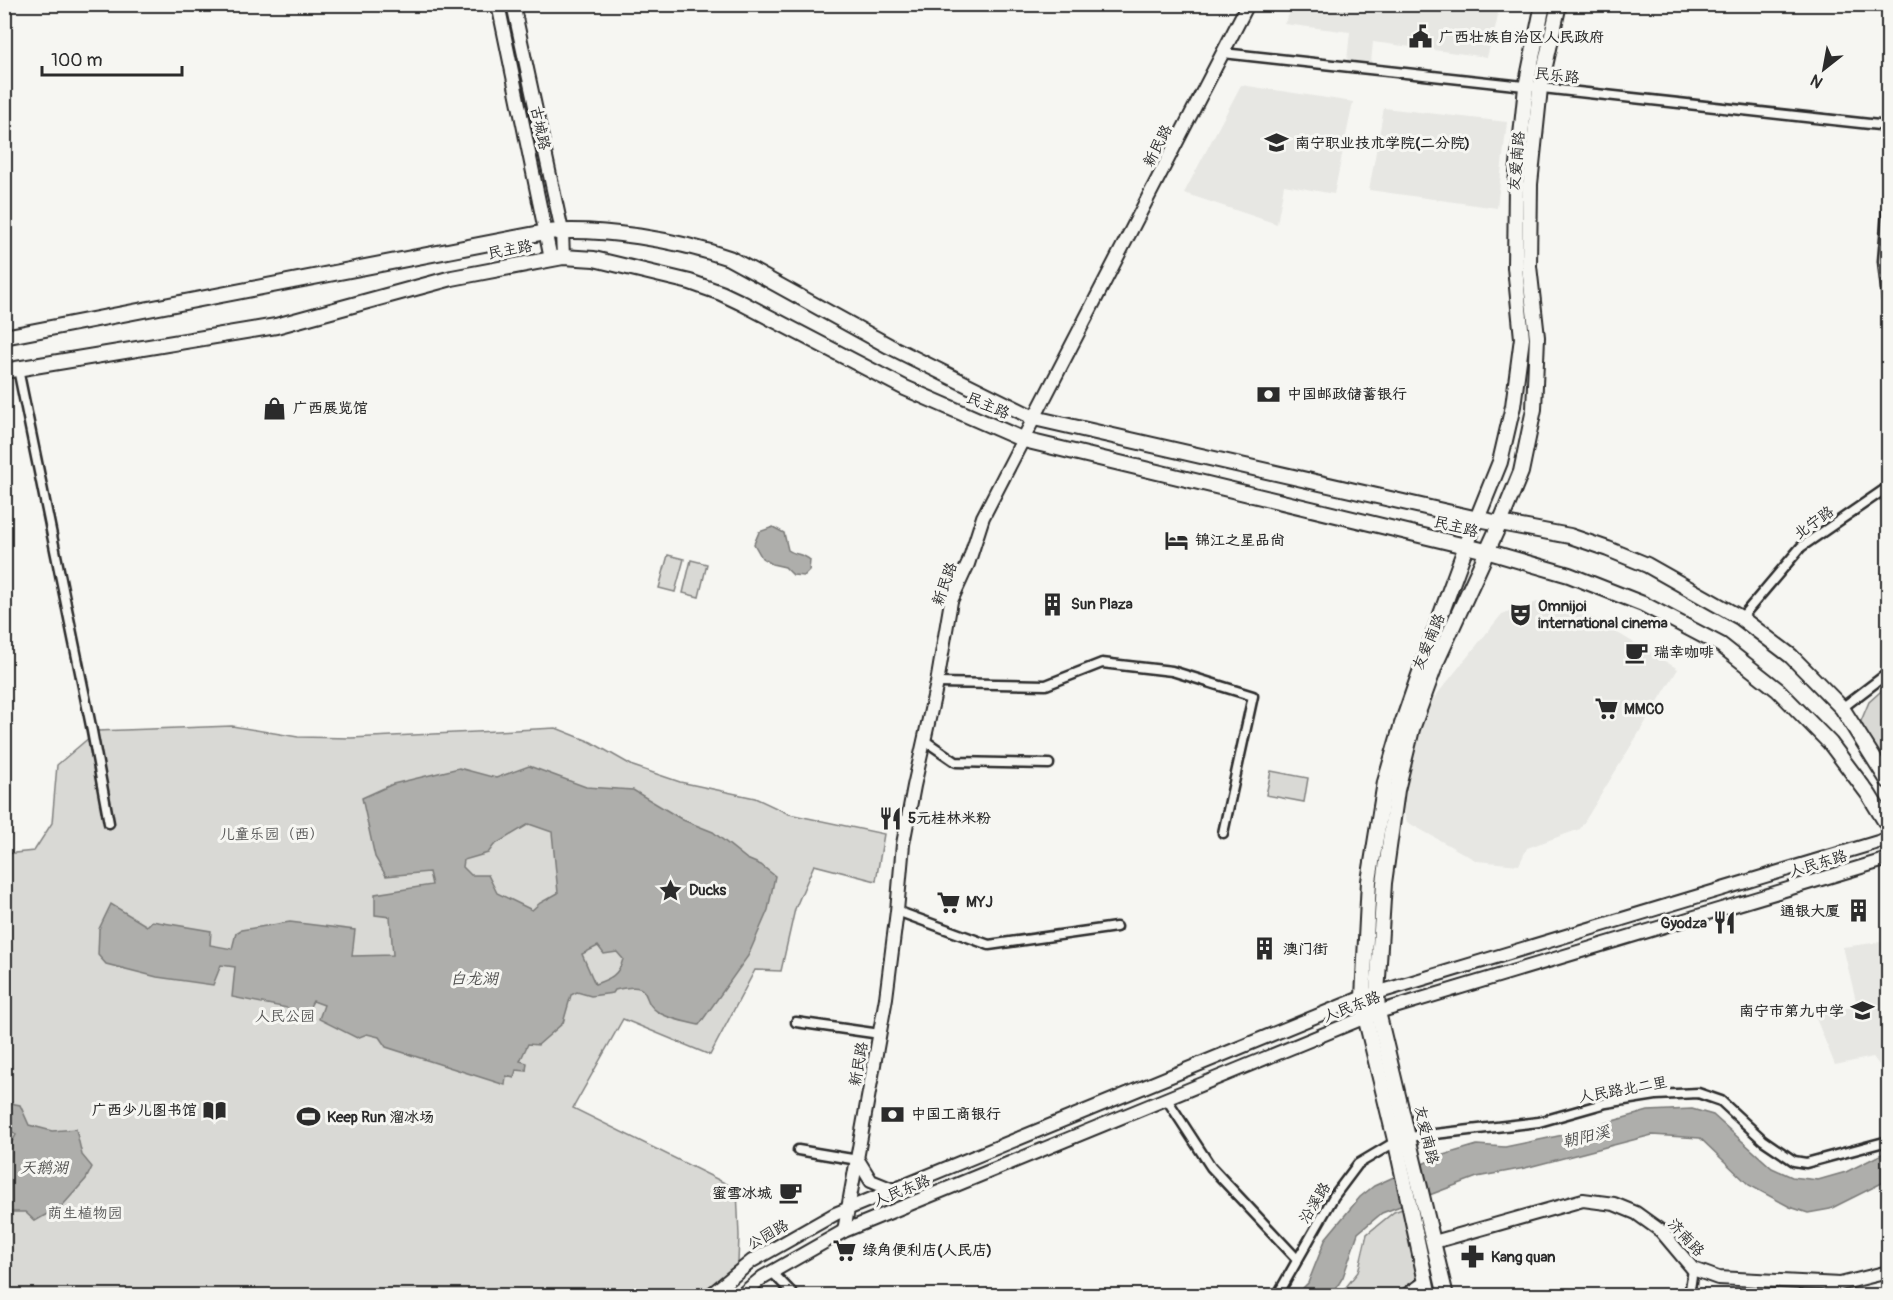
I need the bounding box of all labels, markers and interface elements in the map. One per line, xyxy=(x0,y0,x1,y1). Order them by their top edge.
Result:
public building icon: 广西壮族自治区人民政府 xyxy=(1408,24,1434,50)
place label: 广西壮族自治区人民政府 xyxy=(1439,28,1604,47)
scale bar xyxy=(42,39,182,77)
north arrow xyxy=(1794,39,1854,99)
text: 100 m xyxy=(51,49,103,72)
street label: 民乐路 xyxy=(1534,64,1580,88)
text: N xyxy=(1807,70,1827,92)
street label: 古城路 xyxy=(526,104,554,152)
street label: 新民路 xyxy=(1139,122,1177,170)
school or university icon: 南宁职业技术学院(二分院) xyxy=(1264,130,1290,156)
street label: 友爱南路 xyxy=(1505,130,1529,192)
place label: 南宁职业技术学院(二分院) xyxy=(1295,134,1470,153)
street label: 民主路 xyxy=(486,236,534,264)
bank icon: 中国邮政储蓄银行 xyxy=(1256,381,1282,407)
place label: 中国邮政储蓄银行 xyxy=(1287,385,1407,404)
street label: 民主路 xyxy=(964,388,1012,424)
shop icon: 广西展览馆 xyxy=(262,395,288,421)
place label: 广西展览馆 xyxy=(293,399,368,418)
street label: 北宁路 xyxy=(1790,502,1838,544)
street label: 民主路 xyxy=(1432,512,1480,542)
hotel icon: 锦江之星品尚 xyxy=(1164,527,1190,553)
place label: 锦江之星品尚 xyxy=(1195,531,1285,550)
street label: 新民路 xyxy=(928,560,962,608)
building icon: Sun Plaza xyxy=(1040,591,1066,617)
place label: Sun Plaza xyxy=(1071,595,1133,614)
place label: Omnijoi international cinema xyxy=(1538,597,1668,633)
theatre icon: Omnijoi international cinema xyxy=(1507,602,1533,628)
street label: 友爱南路 xyxy=(1409,611,1449,673)
cafe icon: 瑞幸咖啡 xyxy=(1623,639,1649,665)
place label: 瑞幸咖啡 xyxy=(1654,643,1714,662)
supermarket icon: MMCO xyxy=(1593,696,1619,722)
place label: MMCO xyxy=(1624,700,1664,719)
restaurant icon: 5元桂林米粉 xyxy=(877,805,903,831)
place label: 5元桂林米粉 xyxy=(908,809,991,828)
park label: 儿童乐园（西） xyxy=(219,825,325,844)
street label: 人民东路 xyxy=(1787,846,1849,882)
place icon: Ducks xyxy=(658,877,684,903)
place label: Ducks xyxy=(689,881,727,900)
supermarket icon: MYJ xyxy=(935,889,961,915)
place label: MYJ xyxy=(966,893,993,912)
building icon: 通银大厦 xyxy=(1845,898,1871,924)
place label: 通银大厦 xyxy=(1780,902,1840,921)
restaurant icon: Gyodza xyxy=(1712,910,1738,936)
place label: Gyodza xyxy=(1660,914,1707,933)
building icon: 澳门街 xyxy=(1252,936,1278,962)
place label: 澳门街 xyxy=(1283,940,1328,959)
water label: 白龙湖 xyxy=(450,969,500,989)
street label: 人民东路 xyxy=(1321,987,1383,1027)
school or university icon: 南宁市第九中学 xyxy=(1849,998,1875,1024)
place label: 南宁市第九中学 xyxy=(1739,1002,1844,1021)
park label: 人民公园 xyxy=(255,1007,315,1026)
street label: 新民路 xyxy=(846,1040,872,1088)
street label: 人民路北二里 xyxy=(1577,1073,1669,1107)
library icon: 广西少儿图书馆 xyxy=(202,1097,228,1123)
place label: 广西少儿图书馆 xyxy=(92,1101,197,1120)
bank icon: 中国工商银行 xyxy=(880,1101,906,1127)
sports icon: Keep Run 溜冰场 xyxy=(296,1104,322,1130)
street label: 友爱南路 xyxy=(1410,1104,1442,1166)
place label: 中国工商银行 xyxy=(911,1105,1001,1124)
place label: Keep Run 溜冰场 xyxy=(327,1108,434,1127)
water label: 朝阳溪 xyxy=(1560,1122,1613,1152)
water label: 天鹅湖 xyxy=(20,1158,70,1178)
street label: 人民东路 xyxy=(871,1171,933,1211)
street label: 沿溪路 xyxy=(1295,1179,1335,1227)
cafe icon: 蜜雪冰城 xyxy=(777,1180,803,1206)
place label: 蜜雪冰城 xyxy=(712,1184,772,1203)
park label: 荫生植物园 xyxy=(47,1204,123,1223)
street label: 济南路 xyxy=(1664,1215,1708,1261)
street label: 公园路 xyxy=(744,1216,792,1254)
supermarket icon: 绿角便利店(人民店) xyxy=(831,1237,857,1263)
place label: 绿角便利店(人民店) xyxy=(862,1241,992,1260)
pharmacy icon: Kang quan xyxy=(1460,1244,1486,1270)
place label: Kang quan xyxy=(1491,1248,1556,1267)

